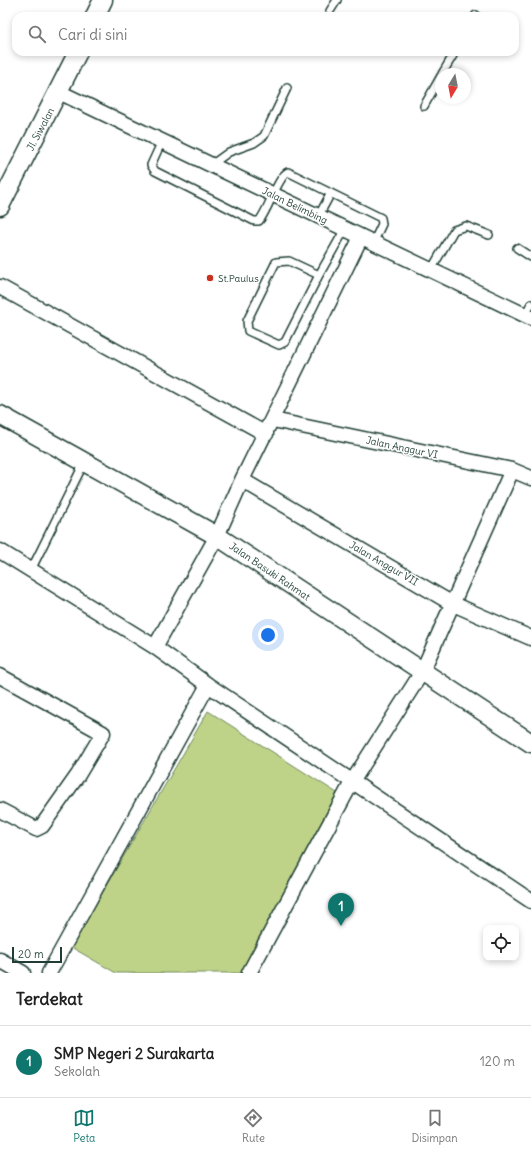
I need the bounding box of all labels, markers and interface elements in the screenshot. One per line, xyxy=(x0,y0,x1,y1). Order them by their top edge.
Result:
search box xyxy=(12,12,519,56)
icon: search xyxy=(26,23,48,45)
text: Cari di sini xyxy=(58,25,127,44)
north arrow xyxy=(435,68,471,104)
street label: Jl. Siwalan xyxy=(24,105,57,153)
street label: Jalan Belimbing xyxy=(260,184,330,227)
place label: St.Paulus xyxy=(218,272,259,285)
marker: St.Paulus xyxy=(205,273,215,283)
street label: Jalan Anggur VI xyxy=(365,434,439,461)
street label: Jalan Anggur VII xyxy=(347,538,421,588)
street label: Jalan Basuki Rahmat xyxy=(227,539,313,604)
your location xyxy=(258,625,278,645)
pin: 1 xyxy=(328,893,354,926)
map controls xyxy=(483,925,519,961)
button: locate xyxy=(483,925,519,961)
scale bar xyxy=(12,945,62,964)
text: 20 m xyxy=(18,947,44,961)
text: Terdekat xyxy=(16,988,83,1010)
text: SMP Negeri 2 Surakarta xyxy=(54,1044,214,1063)
text: 1 xyxy=(26,1053,32,1070)
text: 120 m xyxy=(480,1053,515,1070)
text: Sekolah xyxy=(54,1063,100,1080)
tab: Peta xyxy=(73,1107,95,1145)
tab: Rute xyxy=(242,1107,265,1145)
tab: Disimpan xyxy=(411,1107,458,1145)

